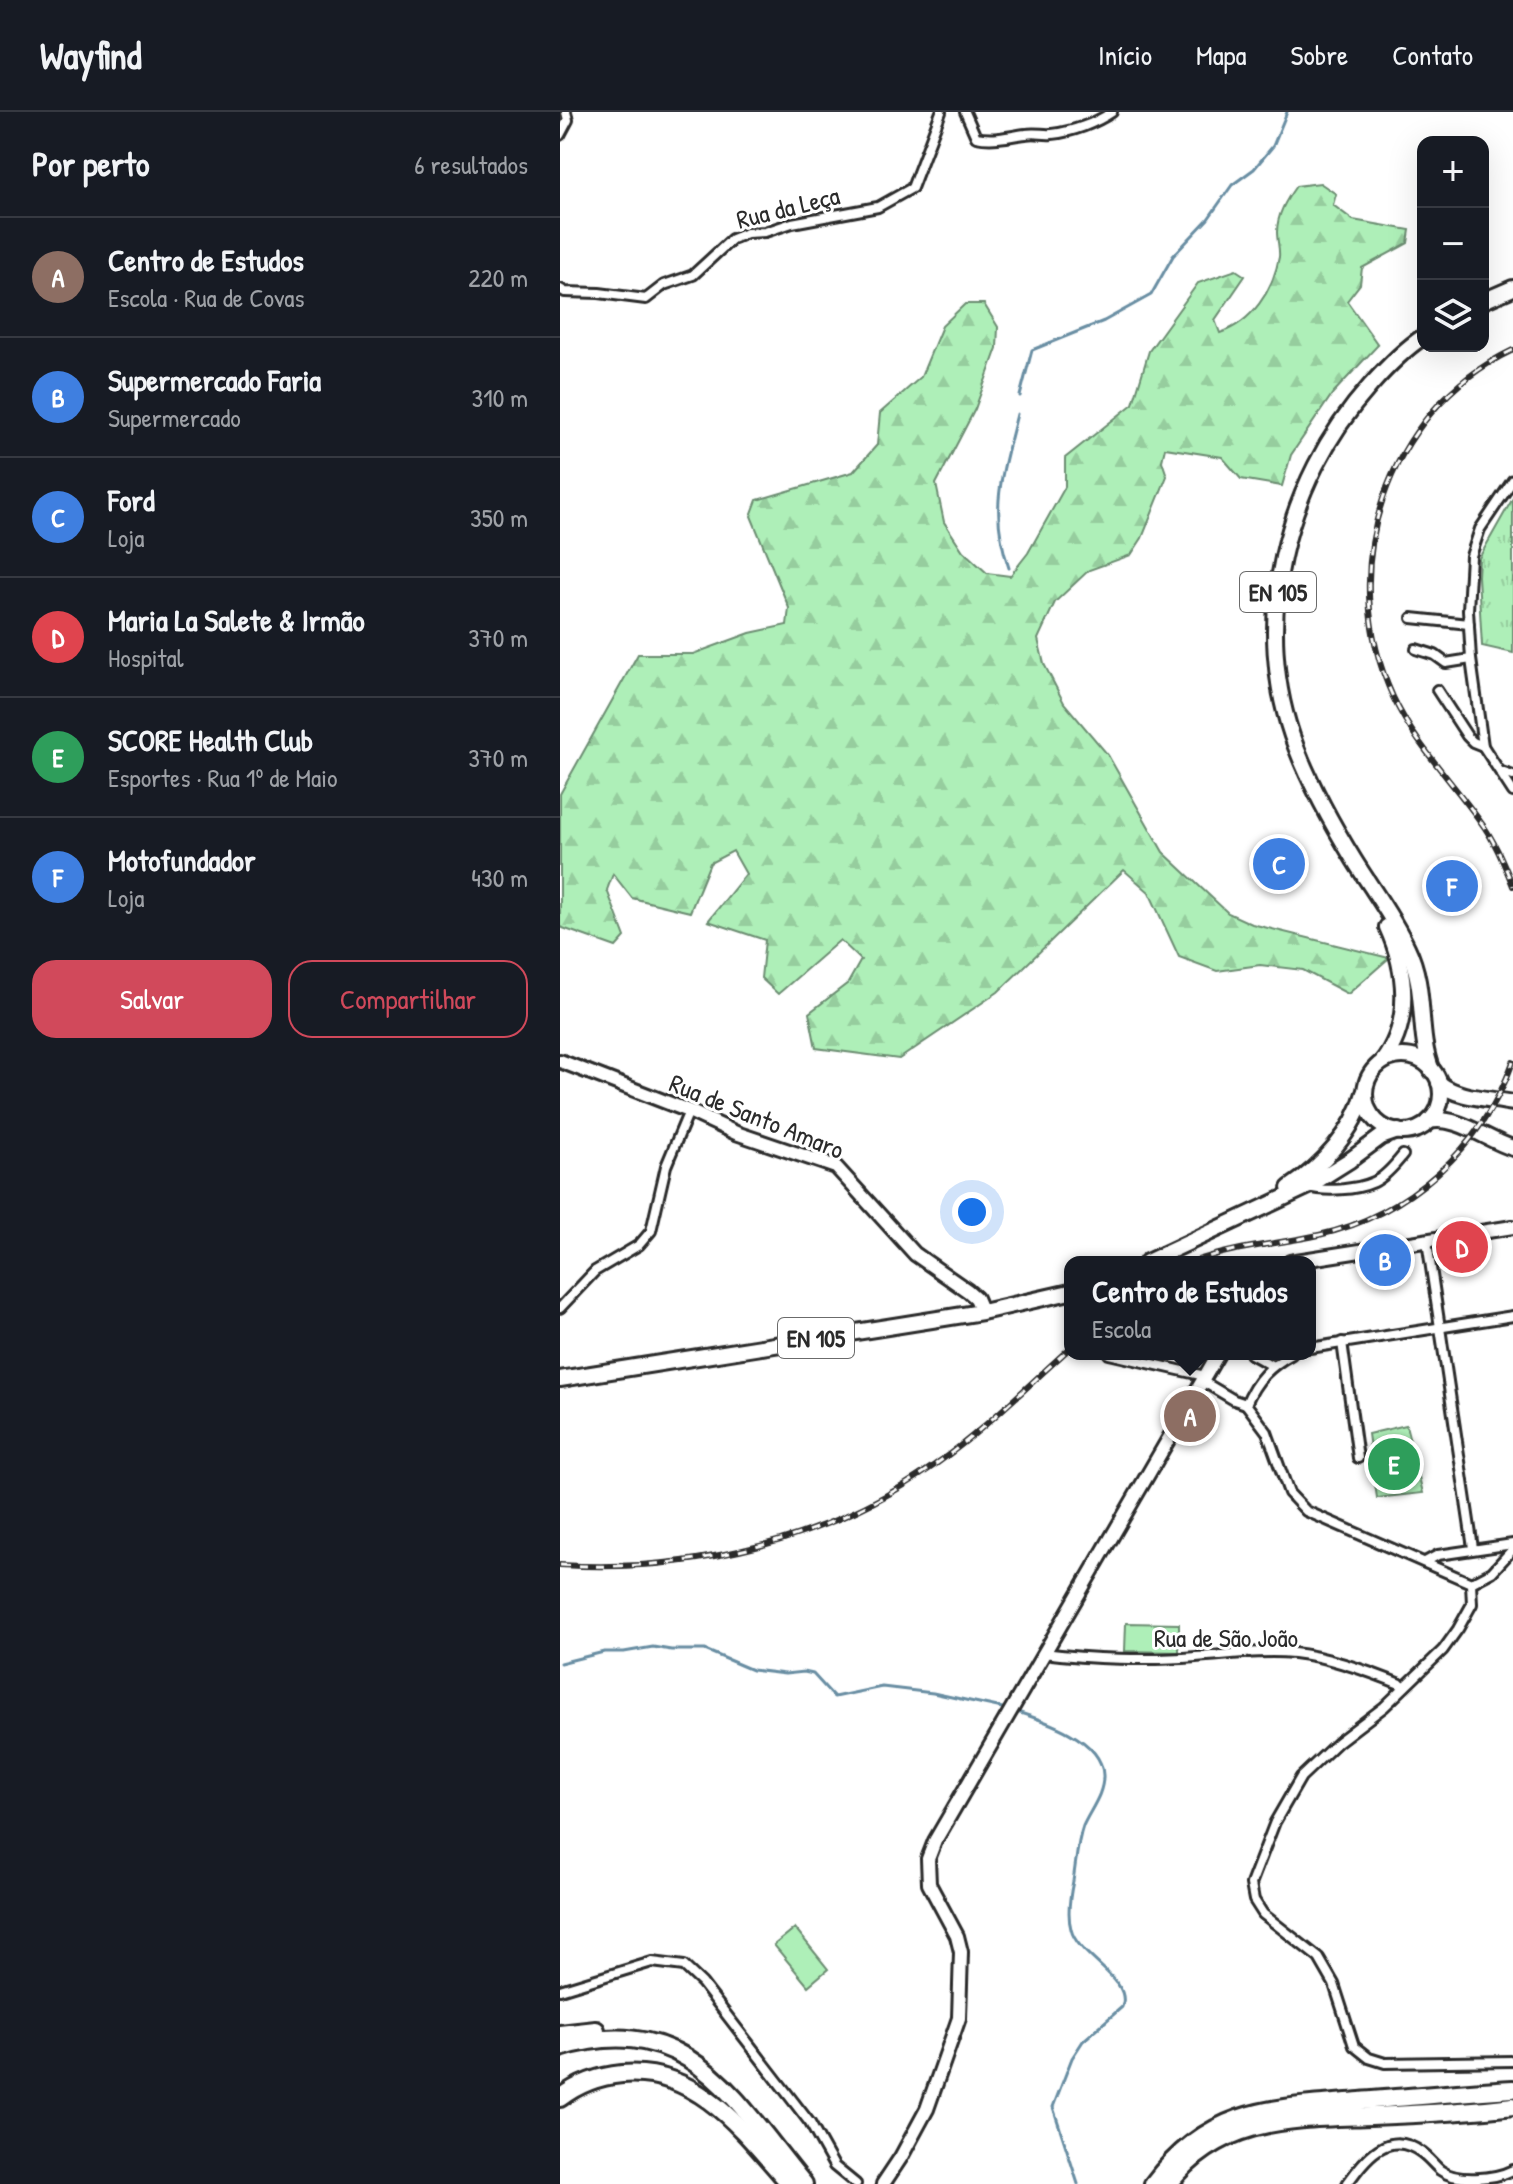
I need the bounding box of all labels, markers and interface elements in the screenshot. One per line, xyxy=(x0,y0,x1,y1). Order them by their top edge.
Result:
text: Wayfind xyxy=(40,29,142,81)
text: Início xyxy=(1098,36,1152,74)
text: Mapa xyxy=(1196,36,1247,74)
text: Sobre xyxy=(1291,36,1348,74)
text: Contato xyxy=(1392,36,1473,74)
map controls xyxy=(1417,136,1489,352)
button: + xyxy=(1417,136,1489,208)
text: Por perto xyxy=(32,141,150,187)
text: 6 resultados xyxy=(414,147,528,182)
street label: Rua da Leça xyxy=(733,177,843,237)
button: − xyxy=(1417,208,1489,280)
text: Centro de Estudos xyxy=(108,240,304,280)
text: A xyxy=(52,260,64,295)
text: 220 m xyxy=(468,260,528,295)
text: Escola · Rua de Covas xyxy=(108,280,305,315)
button: layers xyxy=(1417,280,1489,352)
text: Supermercado Faria xyxy=(108,360,321,400)
text: B xyxy=(51,380,65,415)
text: 310 m xyxy=(472,380,528,415)
text: Supermercado xyxy=(108,400,241,435)
text: Ford xyxy=(108,480,155,520)
text: C xyxy=(51,500,65,535)
text: 350 m xyxy=(470,500,528,535)
text: Loja xyxy=(108,520,144,555)
road number: EN 105 xyxy=(1240,572,1316,612)
text: Maria La Salete & Irmão xyxy=(108,600,365,640)
text: D xyxy=(52,620,64,655)
text: 370 m xyxy=(468,620,528,655)
text: Hospital xyxy=(108,640,184,675)
text: SCORE Health Club xyxy=(108,720,313,760)
text: E xyxy=(52,740,64,775)
text: 370 m xyxy=(468,740,528,775)
text: Esportes · Rua 1º de Maio xyxy=(108,760,338,795)
pin: C xyxy=(1253,834,1305,894)
text: Motofundador xyxy=(108,840,255,880)
pin: F xyxy=(1426,856,1478,916)
text: F xyxy=(53,860,63,895)
text: 430 m xyxy=(471,860,528,895)
text: Loja xyxy=(108,880,144,915)
button: Salvar xyxy=(32,960,272,1038)
button: Compartilhar xyxy=(288,960,528,1038)
street label: Rua de Santo Amaro xyxy=(665,1065,849,1167)
your location xyxy=(952,1192,992,1232)
pin: D xyxy=(1436,1217,1488,1277)
pin: B xyxy=(1359,1230,1411,1290)
popup xyxy=(1064,1256,1316,1360)
text: Centro de Estudos xyxy=(1092,1271,1288,1311)
text: Escola xyxy=(1092,1311,1151,1346)
road number: EN 105 xyxy=(778,1318,854,1358)
pin: A xyxy=(1164,1386,1216,1446)
pin: E xyxy=(1368,1434,1420,1494)
street label: Rua de São João xyxy=(1154,1620,1298,1655)

